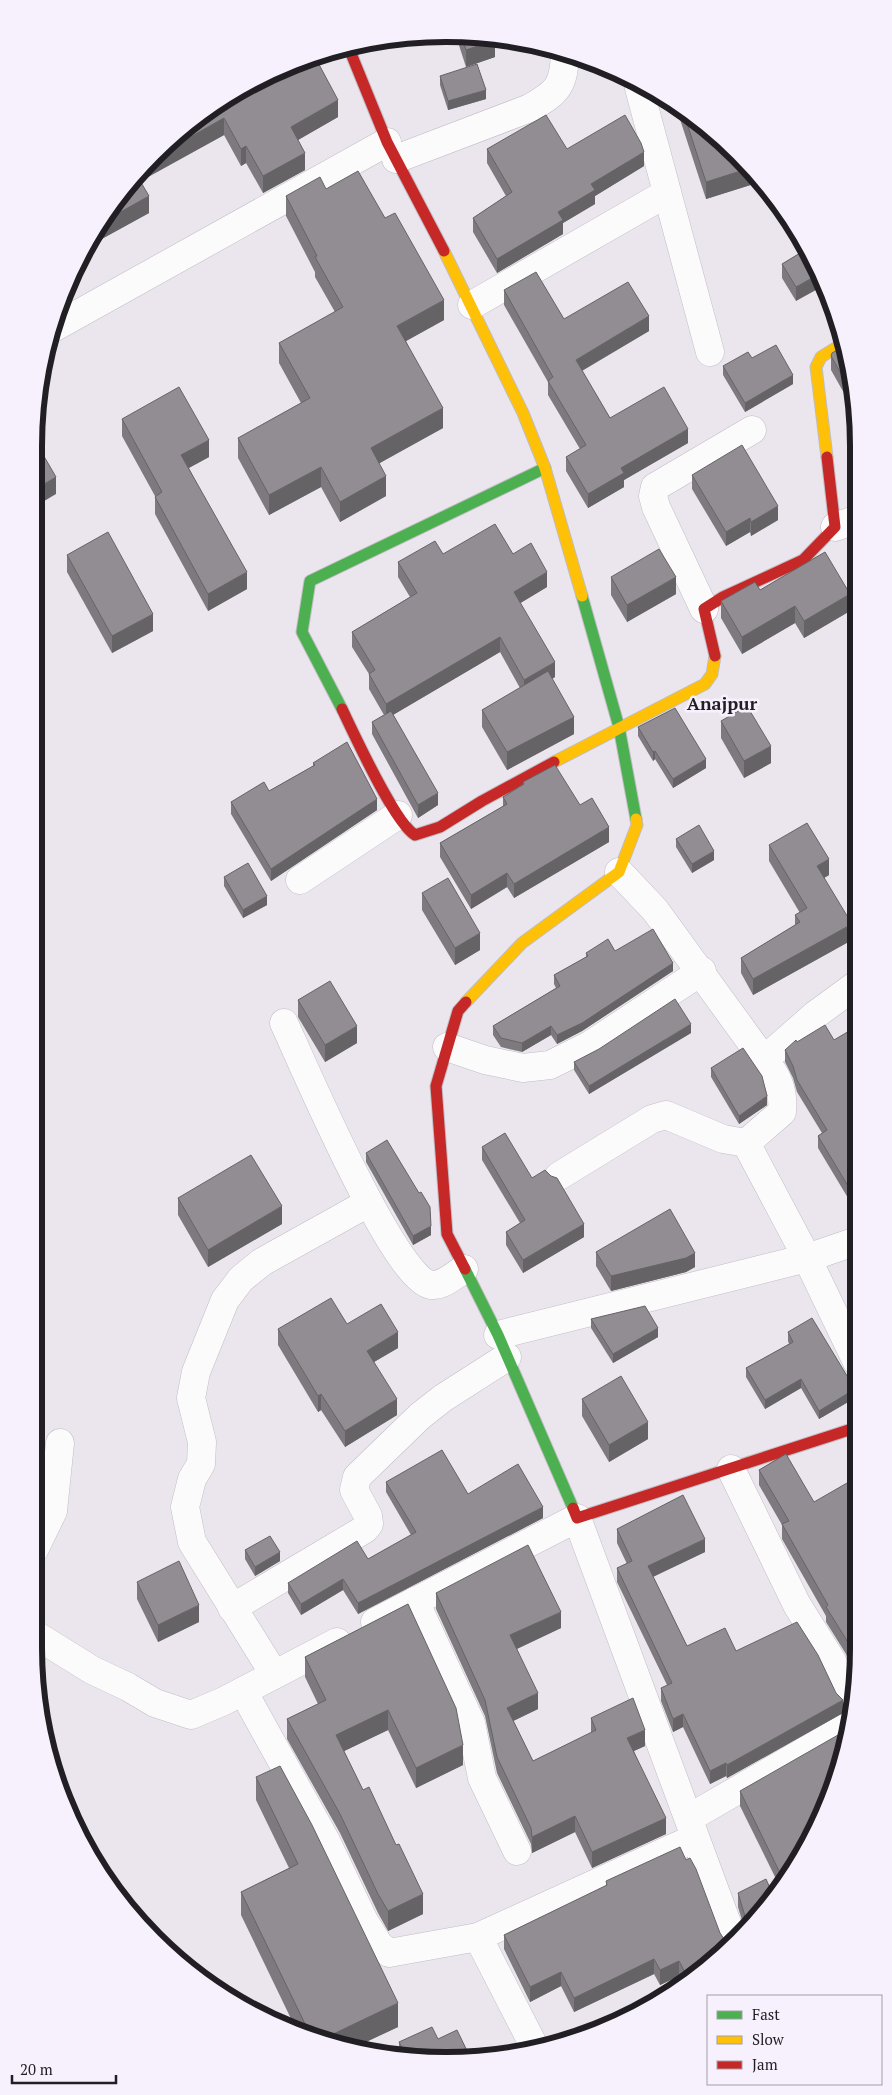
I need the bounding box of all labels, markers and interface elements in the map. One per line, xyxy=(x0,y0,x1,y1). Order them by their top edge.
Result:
district label: Anajpur xyxy=(687,691,757,715)
legend xyxy=(707,1995,882,2085)
text: Fast xyxy=(752,2004,780,2024)
text: Slow xyxy=(752,2029,785,2049)
scale bar xyxy=(12,2052,116,2084)
text: Jam xyxy=(752,2054,778,2074)
text: 20 m xyxy=(20,2059,53,2079)

